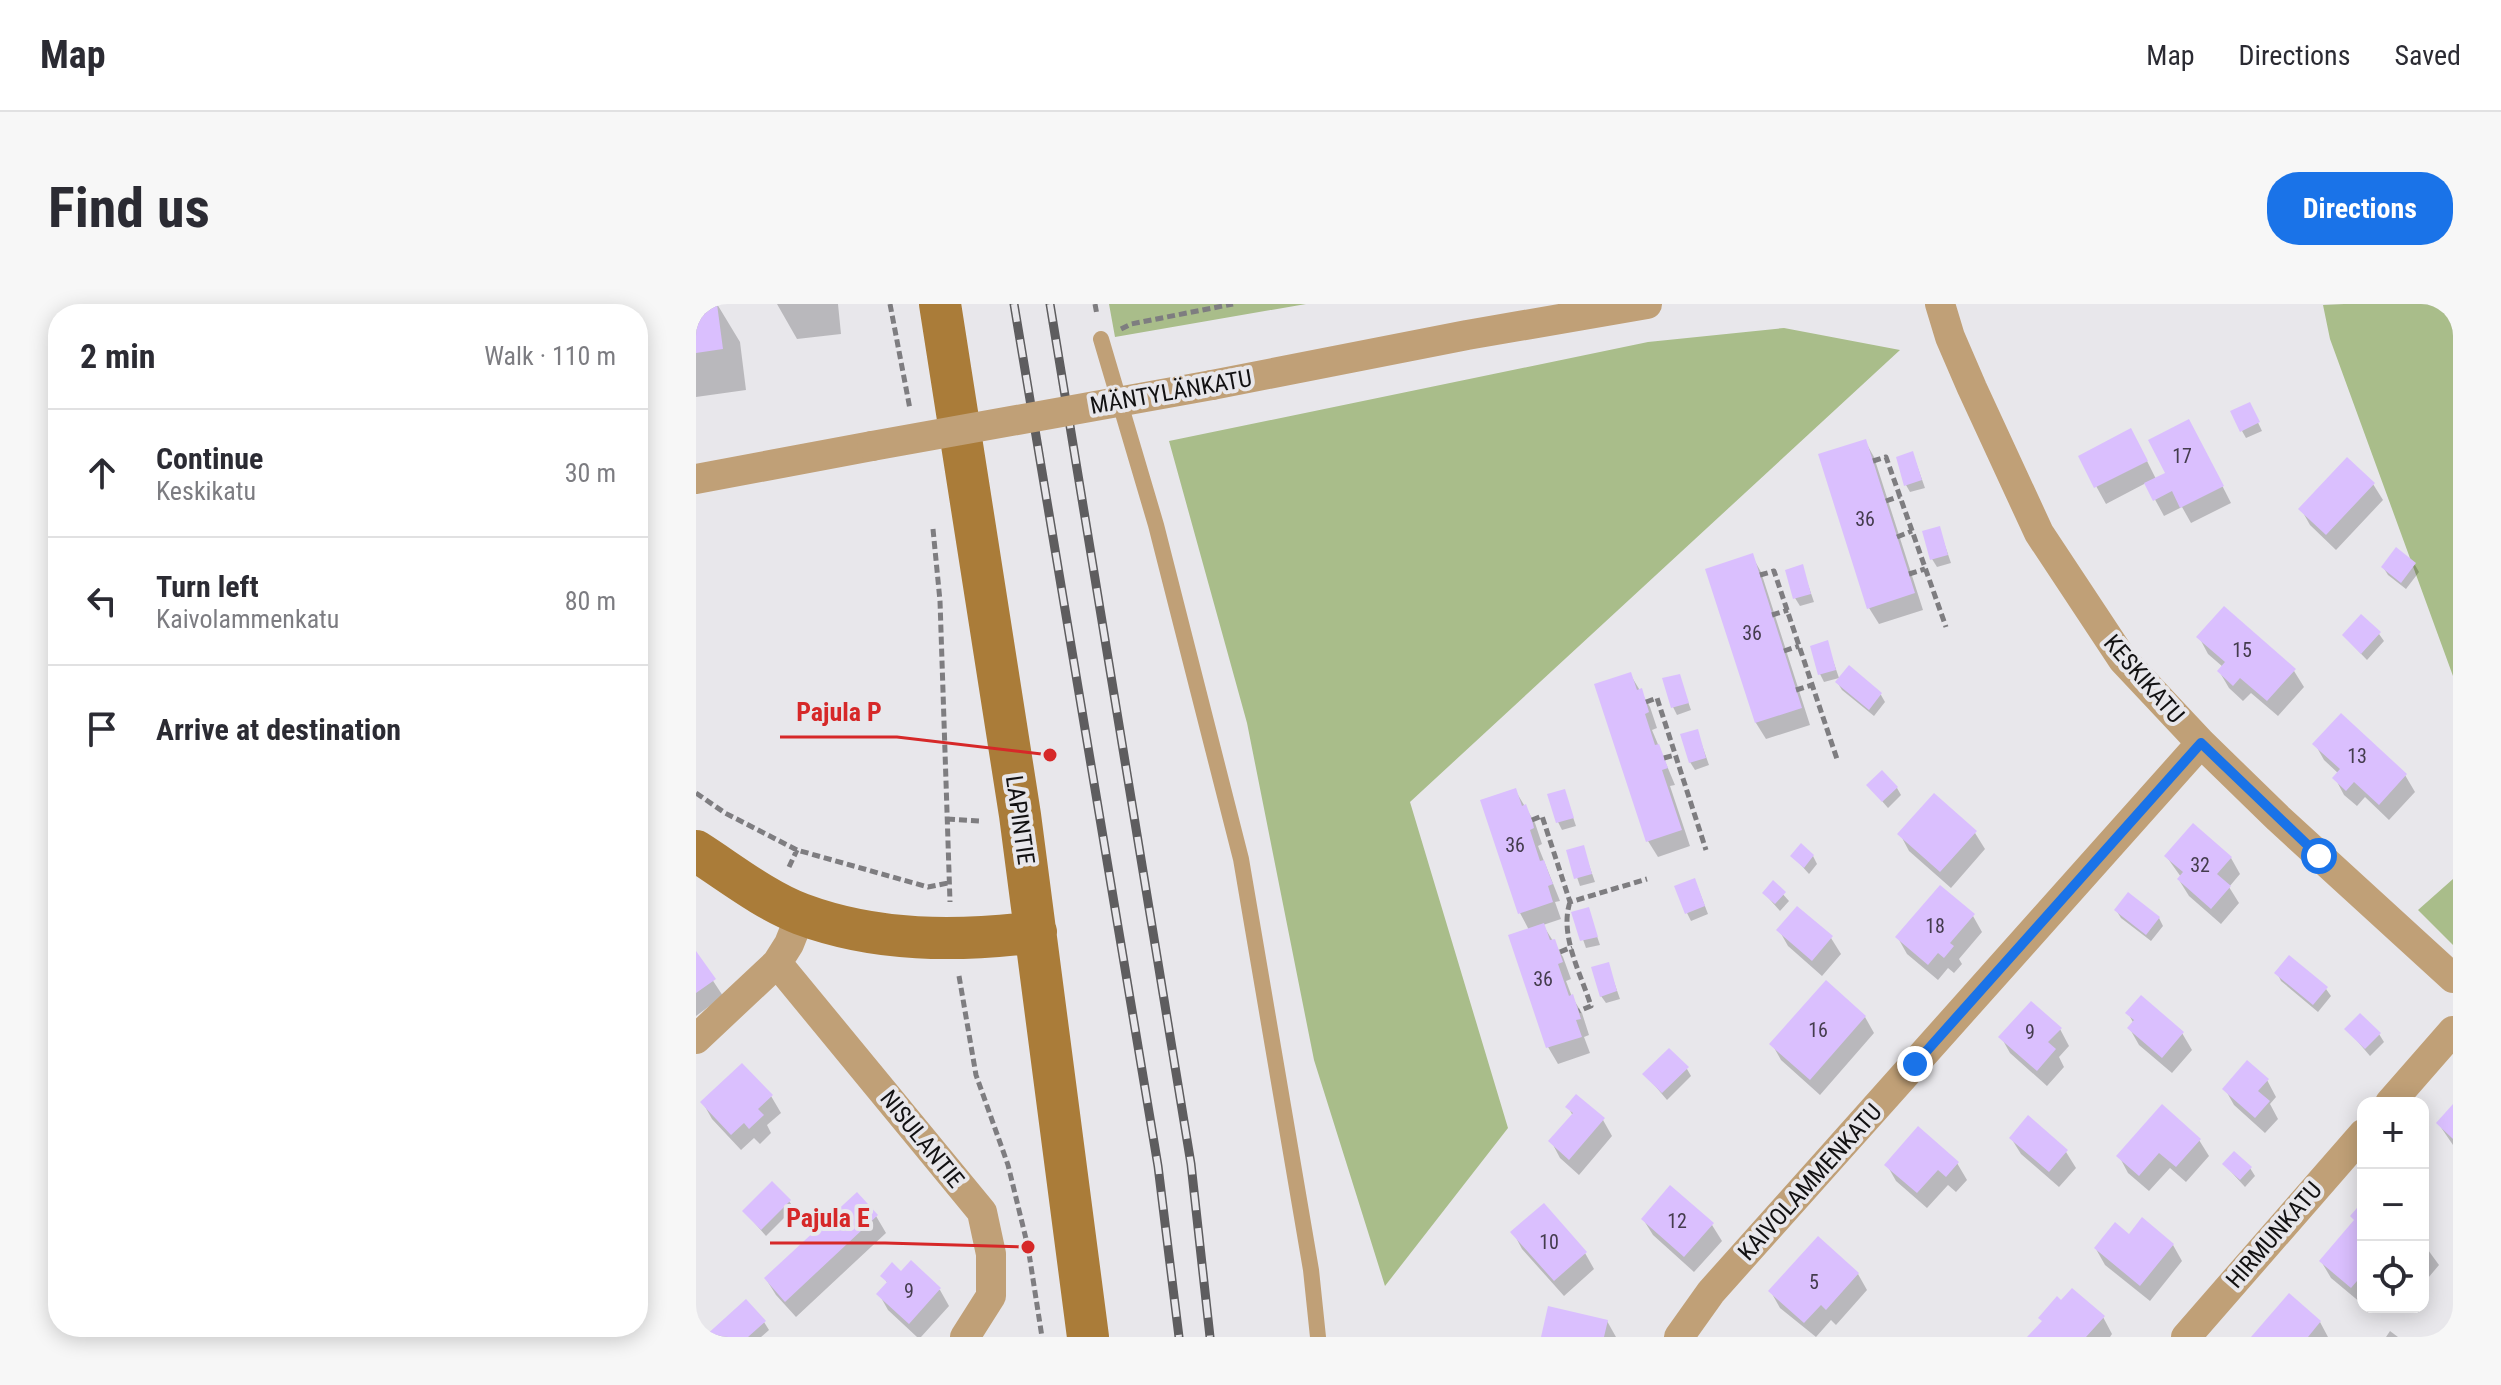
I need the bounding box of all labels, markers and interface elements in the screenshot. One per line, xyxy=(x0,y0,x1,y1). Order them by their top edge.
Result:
text: Map xyxy=(40,33,106,77)
text: Map xyxy=(2146,39,2195,72)
text: Directions xyxy=(2239,39,2350,72)
text: Saved xyxy=(2394,39,2461,72)
button: Directions xyxy=(2267,172,2453,245)
text: Find us xyxy=(48,175,210,241)
text: 2 min xyxy=(80,336,156,376)
text: Walk · 110 m xyxy=(484,341,616,371)
street label: MÄNTYLÄNKATU xyxy=(1088,364,1254,420)
text: Continue xyxy=(156,441,263,476)
house number: 17 xyxy=(2172,444,2192,468)
icon: ahead xyxy=(80,451,124,495)
text: 30 m xyxy=(565,458,616,488)
text: Keskikatu xyxy=(156,476,256,506)
house number: 36 xyxy=(1855,507,1875,531)
text: Turn left xyxy=(156,569,259,604)
icon: left xyxy=(80,579,124,623)
text: 80 m xyxy=(565,586,616,616)
text: Kaivolammenkatu xyxy=(156,604,339,634)
house number: 36 xyxy=(1742,621,1762,645)
street label: KESKIKATU xyxy=(2098,629,2190,729)
house number: 15 xyxy=(2232,638,2252,662)
callout: Pajula P xyxy=(780,687,897,737)
text: Pajula P xyxy=(796,697,882,727)
icon: arrive xyxy=(80,707,124,751)
text: Arrive at destination xyxy=(156,712,401,747)
house number: 13 xyxy=(2347,744,2367,768)
street label: LAPINTIE xyxy=(1000,774,1040,866)
house number: 36 xyxy=(1505,833,1525,857)
route start xyxy=(2301,838,2337,874)
house number: 32 xyxy=(2190,853,2210,877)
house number: 18 xyxy=(1925,914,1945,938)
house number: 36 xyxy=(1533,967,1553,991)
house number: 16 xyxy=(1808,1018,1828,1042)
house number: 9 xyxy=(2025,1020,2035,1044)
route end xyxy=(1897,1046,1933,1082)
street label: NISULANTIE xyxy=(874,1085,970,1193)
map controls xyxy=(2357,1097,2429,1313)
button: + xyxy=(2357,1097,2429,1169)
street label: KAIVOLAMMENKATU xyxy=(1732,1098,1888,1266)
button: − xyxy=(2357,1169,2429,1241)
street label: HIRMUNKATU xyxy=(2220,1176,2328,1294)
callout: Pajula E xyxy=(770,1193,885,1243)
text: Pajula E xyxy=(786,1203,870,1233)
house number: 12 xyxy=(1667,1209,1687,1233)
house number: 10 xyxy=(1539,1230,1559,1254)
button: locate xyxy=(2357,1241,2429,1313)
house number: 5 xyxy=(1809,1270,1819,1294)
house number: 9 xyxy=(904,1279,914,1303)

